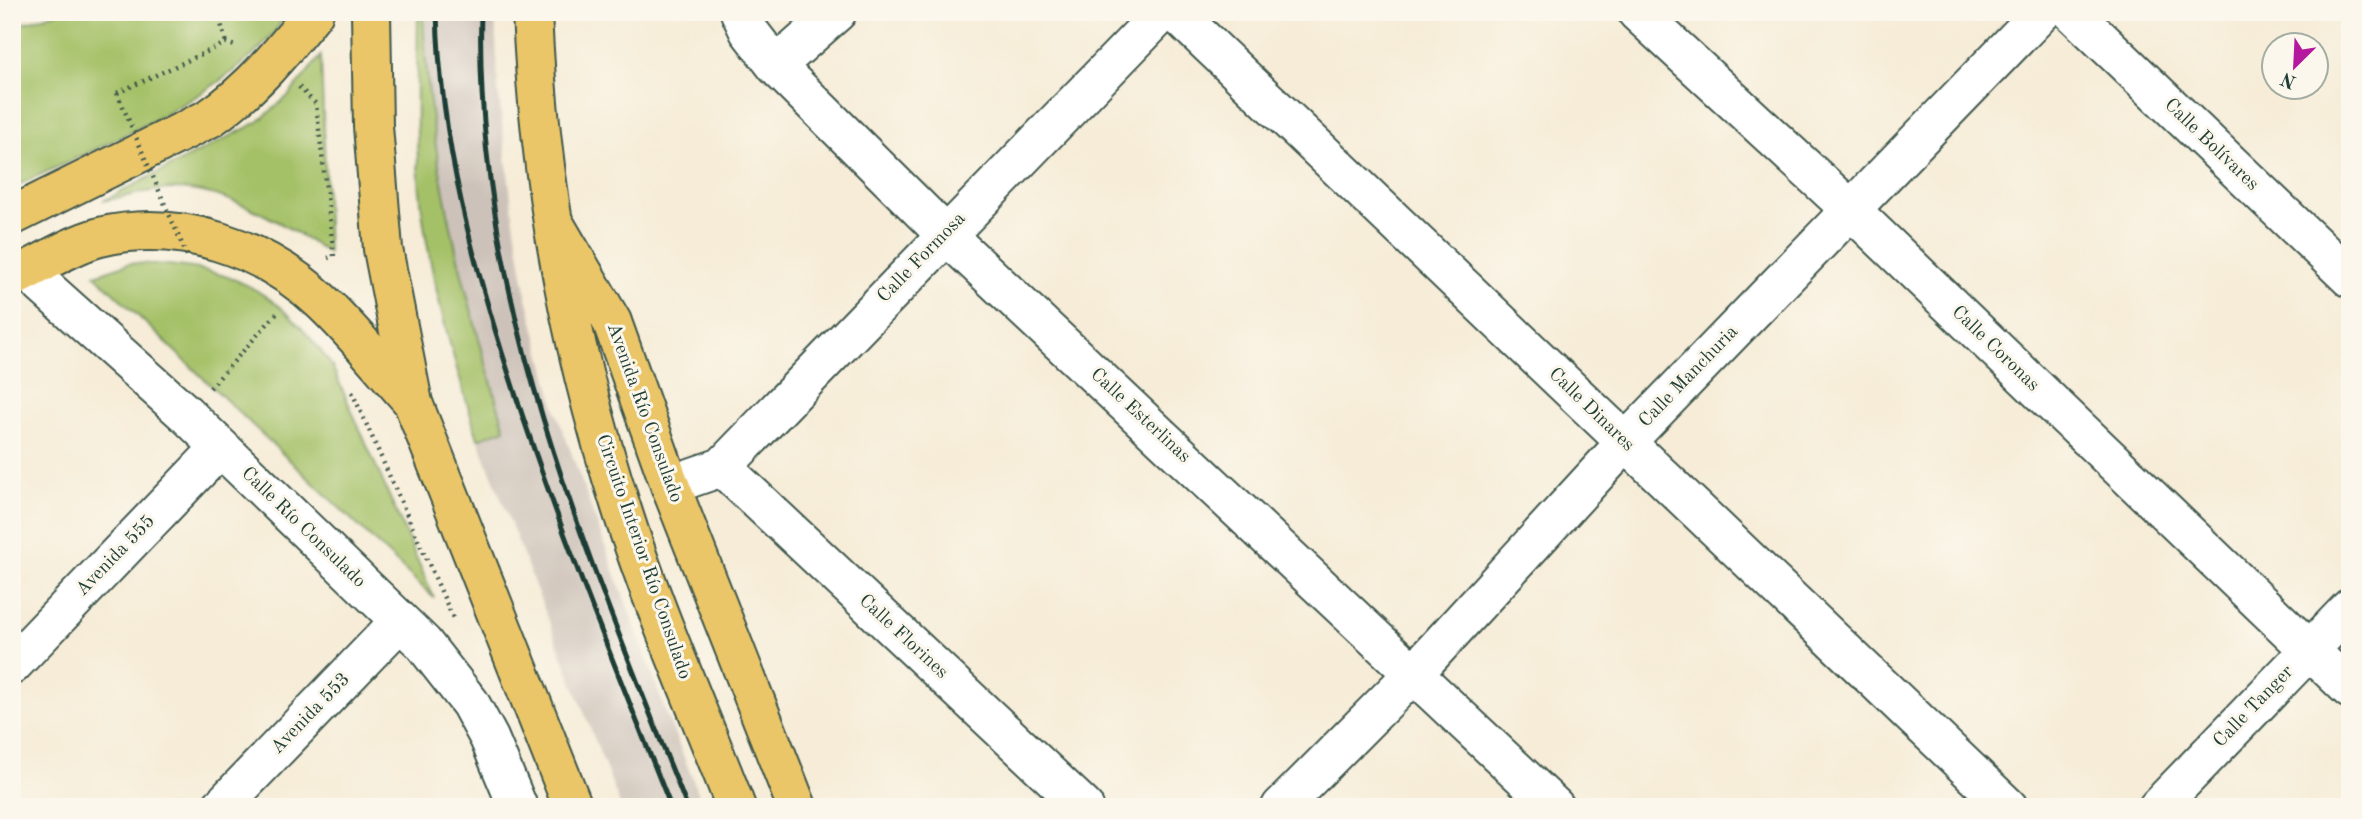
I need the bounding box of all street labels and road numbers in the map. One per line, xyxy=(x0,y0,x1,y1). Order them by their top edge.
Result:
street label: Calle Bolívares xyxy=(2160,95,2262,195)
street label: Calle Formosa xyxy=(874,209,970,307)
street label: Calle Coronas xyxy=(1948,303,2042,395)
street label: Avenida Río Consulado xyxy=(603,321,685,505)
street label: Calle Manchuria xyxy=(1636,322,1742,431)
street label: Calle Esterlinas xyxy=(1086,365,1194,467)
street label: Calle Dinares xyxy=(1545,365,1637,455)
street label: Circuito Interior Río Consulado xyxy=(592,432,694,682)
street label: Calle Río Consulado xyxy=(237,464,369,592)
street label: Avenida 555 xyxy=(73,512,159,600)
street label: Calle Florines xyxy=(855,591,951,683)
street label: Calle Tanger xyxy=(2211,662,2298,752)
street label: Avenida 553 xyxy=(268,670,354,758)

